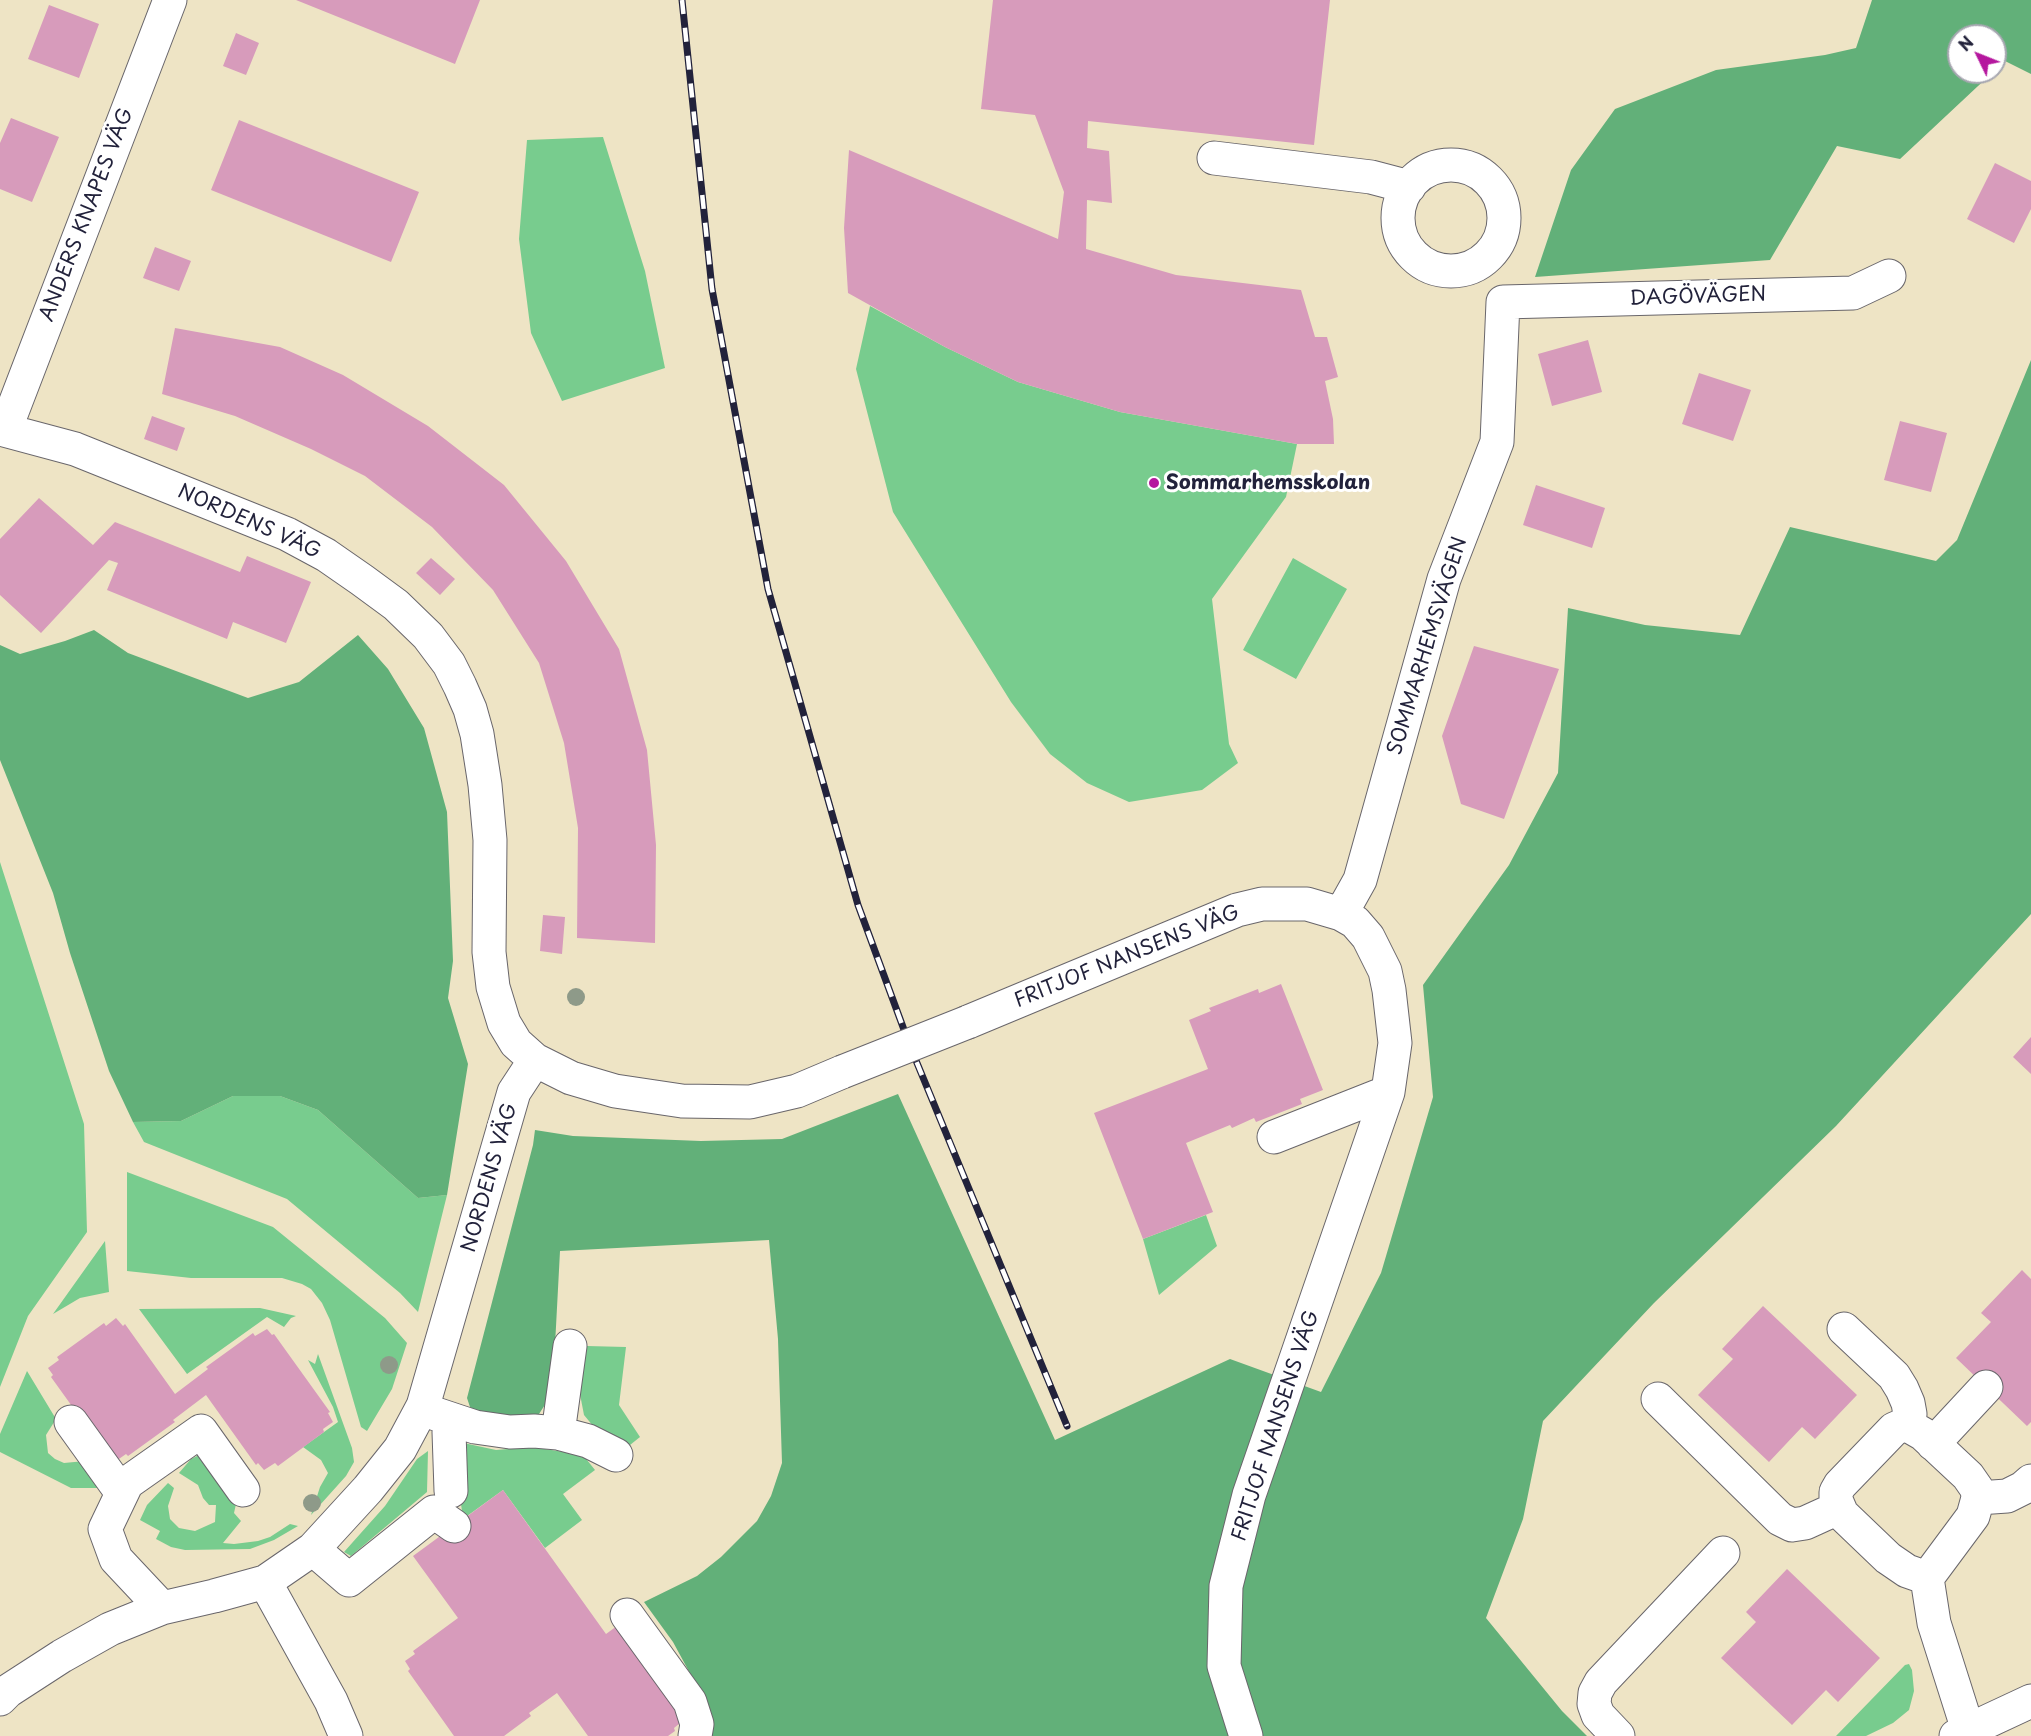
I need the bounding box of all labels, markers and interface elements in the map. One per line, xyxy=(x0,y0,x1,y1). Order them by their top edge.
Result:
north arrow xyxy=(1947,24,2007,84)
text: N xyxy=(1952,30,1978,56)
street label: ANDERS KNAPES VÄG xyxy=(35,105,139,325)
street label: DAGÖVÄGEN xyxy=(1629,283,1767,311)
place label: Sommarhemsskolan xyxy=(1166,471,1370,495)
marker: Sommarhemsskolan xyxy=(1147,476,1161,490)
street label: NORDENS VÄG xyxy=(174,480,324,564)
street label: SOMMARHEMSVÄGEN xyxy=(1383,534,1473,758)
street label: FRITJOF NANSENS VÄG xyxy=(1011,901,1243,1013)
street label: NORDENS VÄG xyxy=(457,1101,523,1255)
street label: FRITJOF NANSENS VÄG xyxy=(1227,1308,1325,1544)

